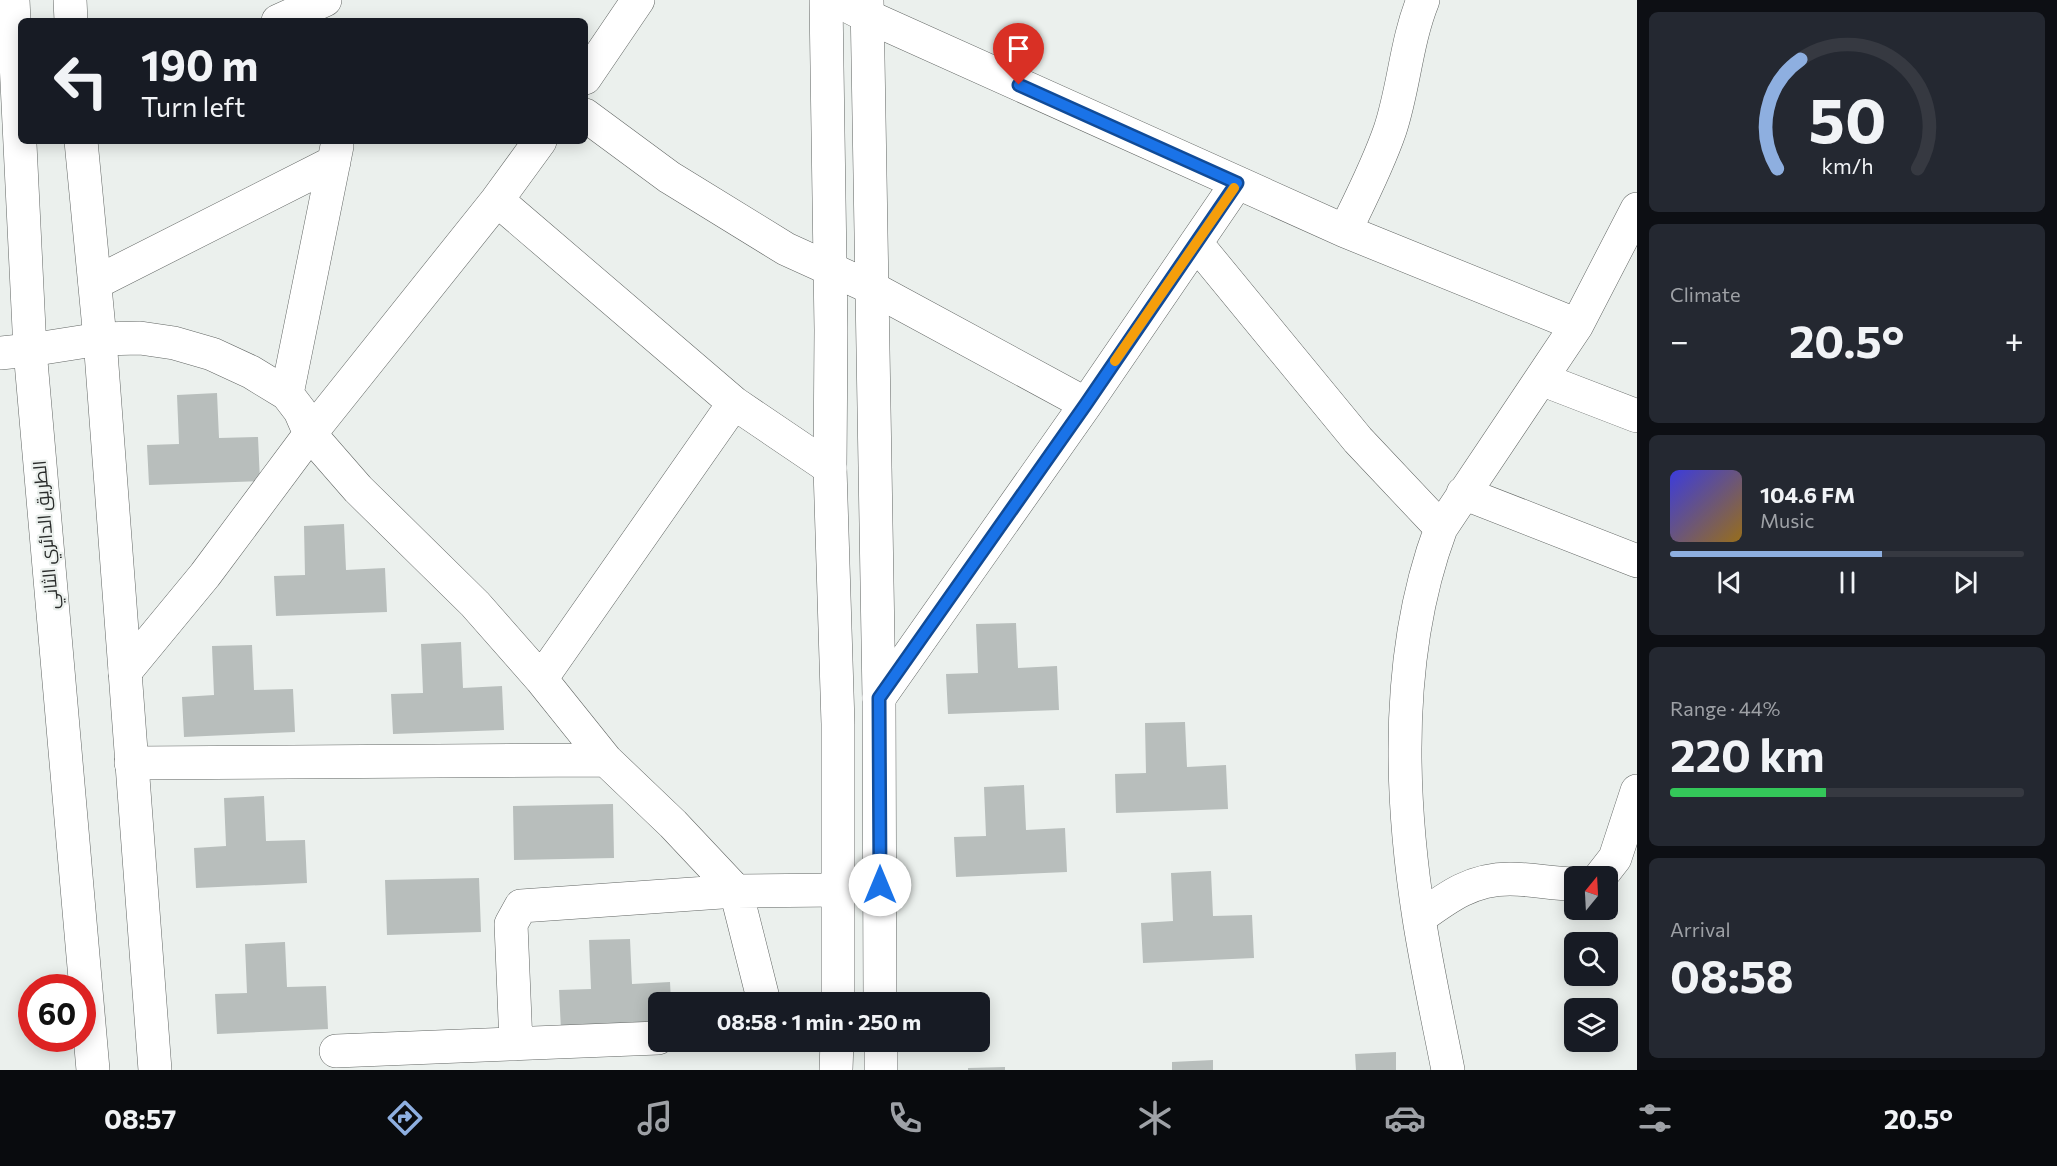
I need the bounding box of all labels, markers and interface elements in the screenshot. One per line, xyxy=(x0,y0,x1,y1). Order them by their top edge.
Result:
pin xyxy=(993,23,1044,85)
icon: arrive xyxy=(1002,32,1035,65)
text: 190 m xyxy=(141,38,259,90)
icon: left xyxy=(42,42,120,120)
text: 50 xyxy=(1808,80,1886,156)
text: Turn left xyxy=(141,90,245,123)
text: km/h xyxy=(1821,152,1873,178)
text: Climate xyxy=(1670,282,1740,306)
text: 20.5° xyxy=(1789,312,1904,367)
text: − xyxy=(1670,319,1689,360)
text: + xyxy=(2005,319,2024,360)
street label: الطريق الدائري الثاني xyxy=(28,459,66,611)
text: 104.6 FM xyxy=(1760,481,1855,508)
text: Music xyxy=(1760,508,1814,532)
icon: previous xyxy=(1713,566,1746,599)
icon: pause xyxy=(1831,566,1864,599)
icon: next xyxy=(1949,566,1982,599)
text: Range · 44% xyxy=(1670,696,1780,720)
text: 220 km xyxy=(1670,726,1825,781)
position arrow xyxy=(848,853,912,917)
north arrow xyxy=(1564,866,1618,920)
map controls xyxy=(1564,866,1618,1052)
text: Arrival xyxy=(1670,917,1731,941)
button: search xyxy=(1564,932,1618,986)
text: 08:58 xyxy=(1670,947,1794,1002)
speed limit sign: 60 xyxy=(18,974,96,1052)
button: layers xyxy=(1564,998,1618,1052)
text: 08:58 · 1 min · 250 m xyxy=(717,1008,921,1035)
icon: directions xyxy=(384,1097,426,1139)
icon: music xyxy=(634,1097,676,1139)
icon: phone xyxy=(884,1097,926,1139)
icon: climate xyxy=(1134,1097,1176,1139)
icon: car xyxy=(1384,1097,1426,1139)
icon: filters xyxy=(1634,1097,1676,1139)
text: 08:57 xyxy=(104,1102,176,1135)
text: 20.5° xyxy=(1884,1102,1953,1135)

